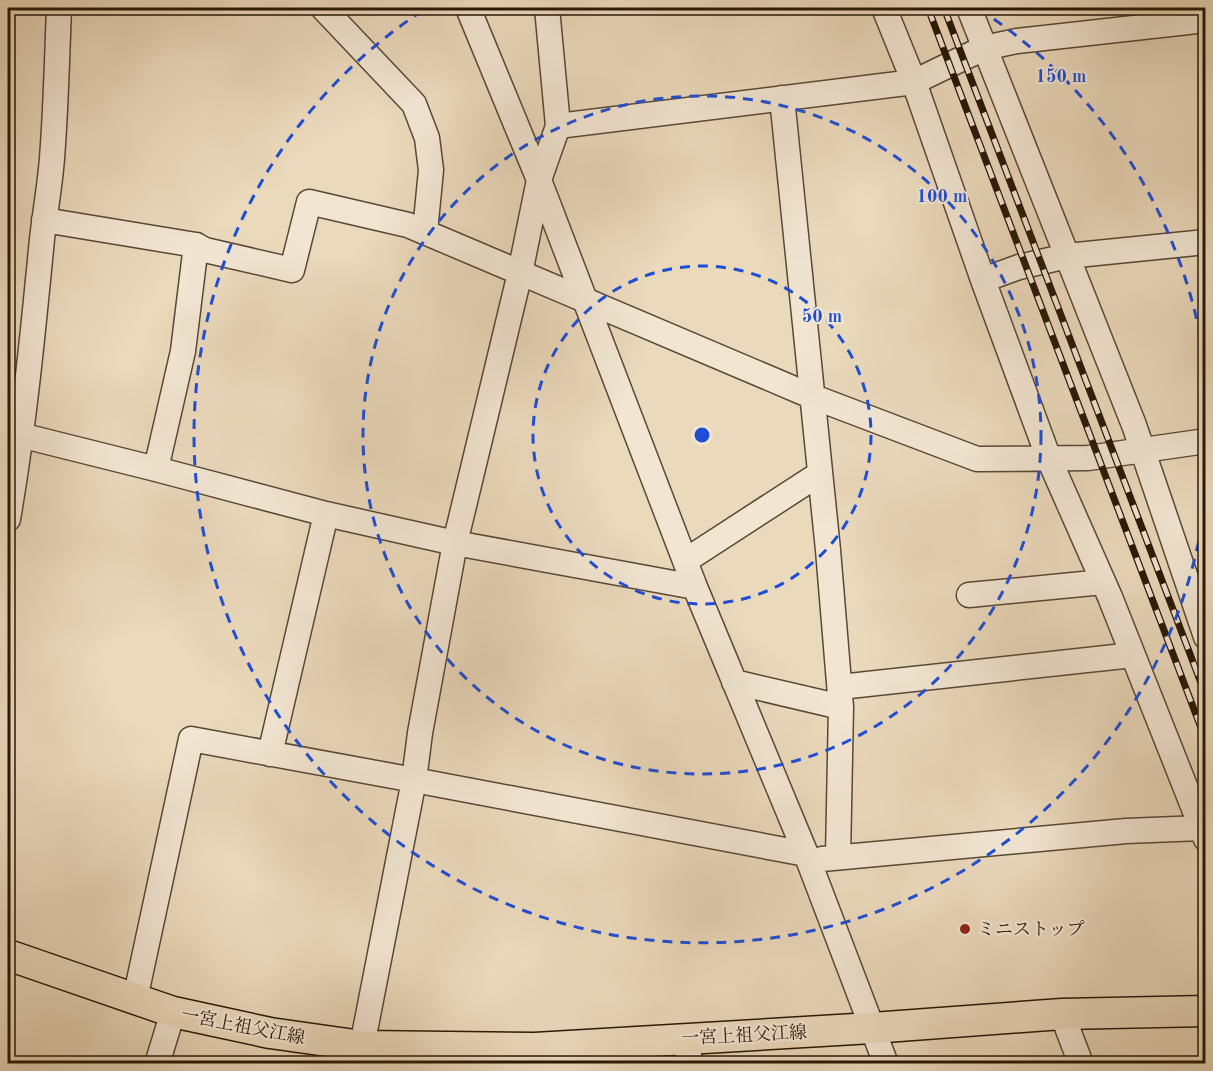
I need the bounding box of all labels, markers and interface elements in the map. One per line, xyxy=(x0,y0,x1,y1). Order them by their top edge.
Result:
text: 150 m xyxy=(1036,68,1086,86)
text: 100 m xyxy=(917,188,967,206)
text: 50 m xyxy=(802,308,842,326)
centre of rings xyxy=(692,425,712,445)
place label: ミニストップ xyxy=(977,920,1084,939)
marker: ミニストップ xyxy=(958,922,972,936)
street label: 一宮上祖父江線 xyxy=(179,1004,307,1048)
street label: 一宮上祖父江線 xyxy=(681,1022,807,1048)

